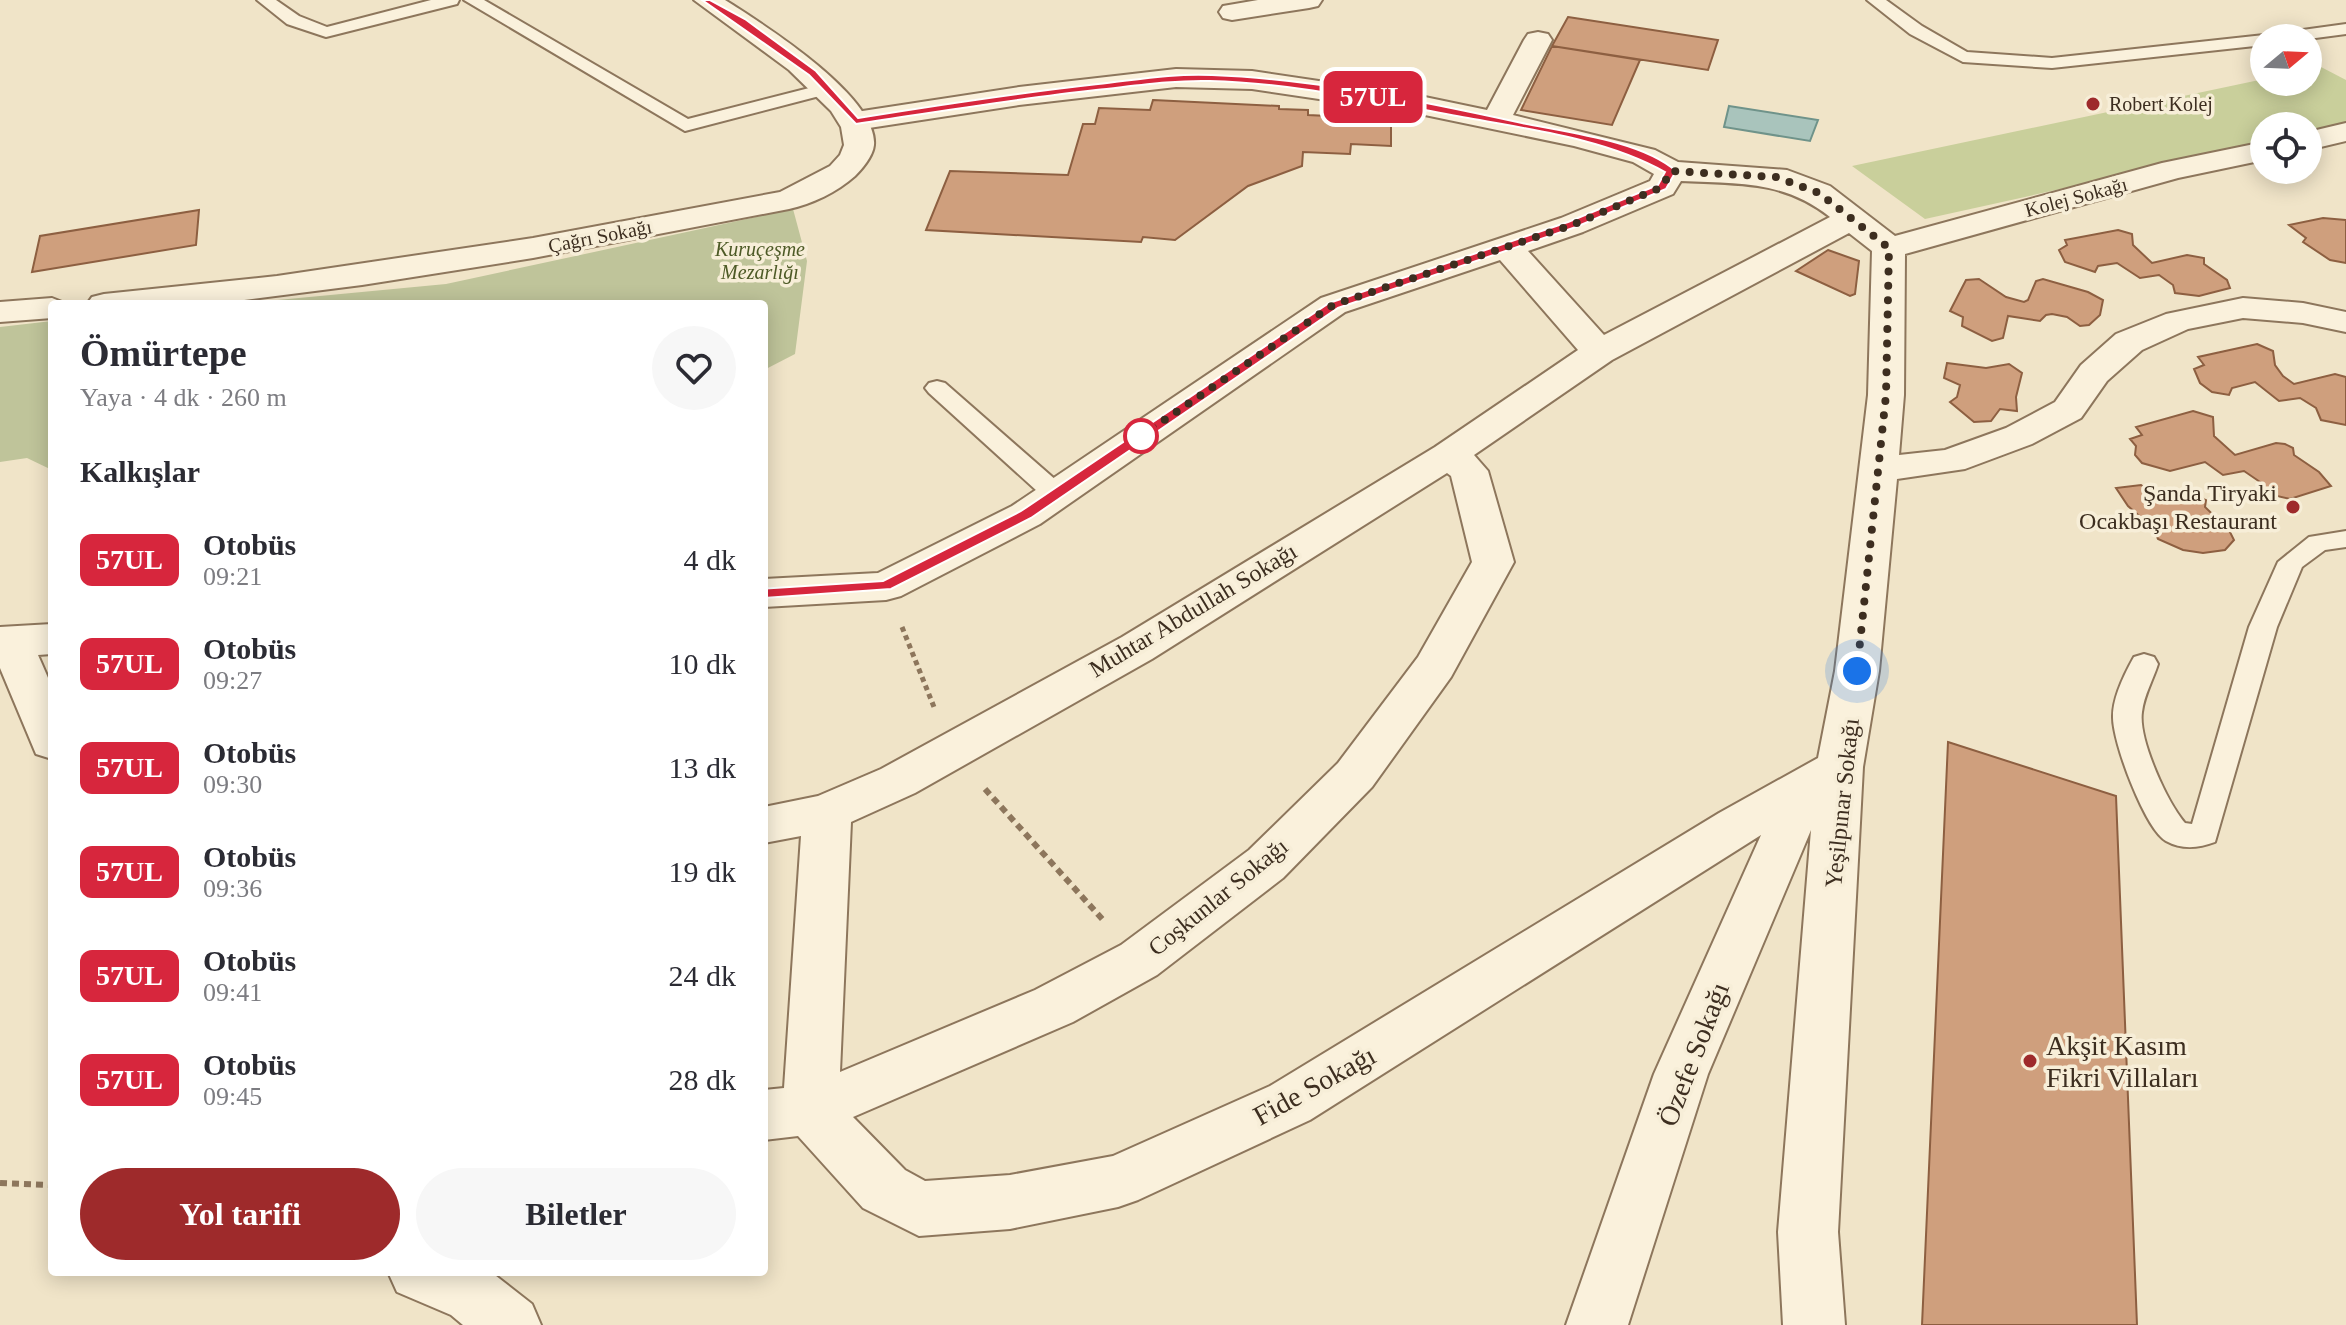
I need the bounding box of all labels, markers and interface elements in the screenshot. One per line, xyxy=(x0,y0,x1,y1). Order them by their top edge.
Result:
north arrow xyxy=(2250,24,2322,96)
map controls xyxy=(2250,24,2322,184)
line badge: 57UL xyxy=(1317,71,1429,123)
text: 57UL xyxy=(1340,81,1406,112)
place label: Robert Kolej xyxy=(2109,93,2213,116)
marker: Robert Kolej xyxy=(2084,95,2102,113)
button: locate xyxy=(2250,112,2322,184)
street label: Kolej Sokağı xyxy=(2022,173,2130,222)
street label: Çağrı Sokağı xyxy=(546,215,654,258)
park label: Kuruçeşme Mezarlığı xyxy=(714,238,805,284)
button: heart xyxy=(652,326,736,410)
text: Ömürtepe xyxy=(80,332,247,374)
text: Yaya · 4 dk · 260 m xyxy=(80,383,287,412)
unlabelled marker xyxy=(1124,419,1158,453)
text: Kalkışlar xyxy=(80,455,200,488)
place label: Şanda Tiryaki Ocakbaşı Restaurant xyxy=(2079,480,2277,534)
marker: Şanda Tiryaki Ocakbaşı Restaurant xyxy=(2284,498,2302,516)
text: Otobüs xyxy=(203,528,296,561)
street label: Muhtar Abdullah Sokağı xyxy=(1085,538,1302,682)
text: 4 dk xyxy=(684,543,736,576)
text: 57UL xyxy=(96,544,163,575)
text: 09:21 xyxy=(203,562,262,591)
text: Otobüs xyxy=(203,632,296,665)
text: 10 dk xyxy=(669,647,736,680)
text: 57UL xyxy=(96,648,163,679)
your location xyxy=(1837,651,1877,691)
text: 09:27 xyxy=(203,666,262,695)
street label: Yeşilpınar Sokağı xyxy=(1820,717,1864,889)
text: Otobüs xyxy=(203,736,296,769)
text: 13 dk xyxy=(669,751,736,784)
text: 57UL xyxy=(96,752,163,783)
text: 09:30 xyxy=(203,770,262,799)
street label: Coşkunlar Sokağı xyxy=(1143,833,1293,961)
text: Otobüs xyxy=(203,840,296,873)
text: 19 dk xyxy=(669,855,736,888)
text: 57UL xyxy=(96,856,163,887)
text: 09:36 xyxy=(203,874,262,903)
text: Otobüs xyxy=(203,944,296,977)
text: 24 dk xyxy=(669,959,736,992)
text: 57UL xyxy=(96,960,163,991)
text: 09:41 xyxy=(203,978,262,1007)
street label: Özefe Sokağı xyxy=(1652,978,1735,1131)
place label: Akşit Kasım Fikri Villaları xyxy=(2046,1030,2199,1093)
street label: Fide Sokağı xyxy=(1248,1039,1381,1132)
text: Otobüs xyxy=(203,1048,296,1081)
marker: Akşit Kasım Fikri Villaları xyxy=(2021,1052,2039,1070)
text: 28 dk xyxy=(669,1063,736,1096)
text: 57UL xyxy=(96,1064,163,1095)
text: 09:45 xyxy=(203,1082,262,1111)
button: Yol tarifi xyxy=(80,1168,400,1260)
button: Biletler xyxy=(416,1168,736,1260)

